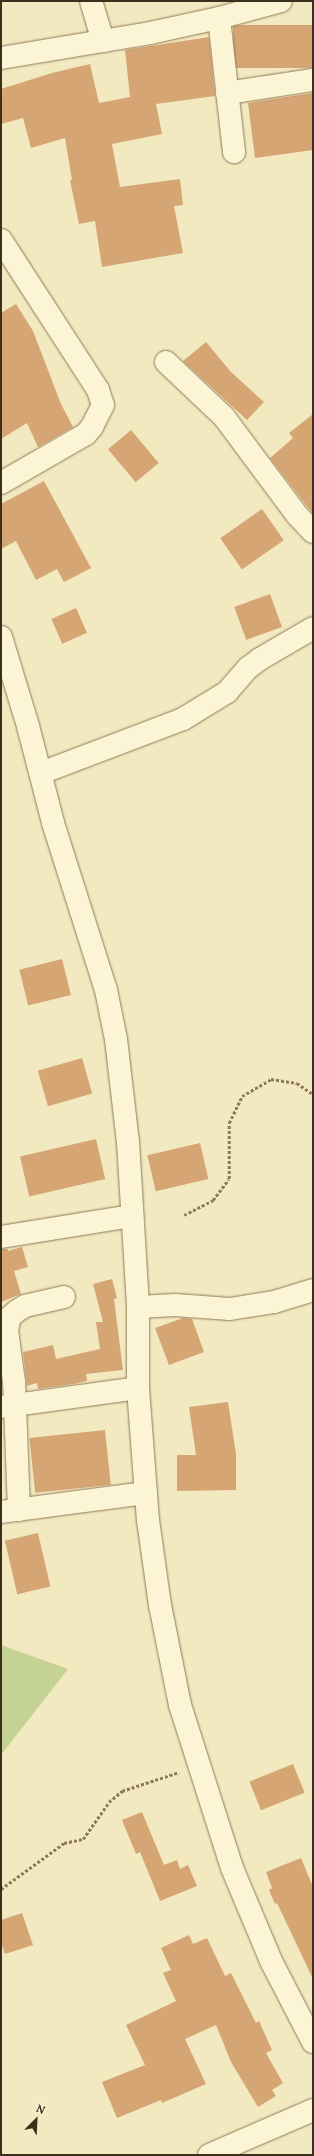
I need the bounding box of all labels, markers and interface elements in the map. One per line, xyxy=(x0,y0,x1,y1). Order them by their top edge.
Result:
north arrow xyxy=(16,2100,56,2140)
text: N xyxy=(34,2101,48,2117)

